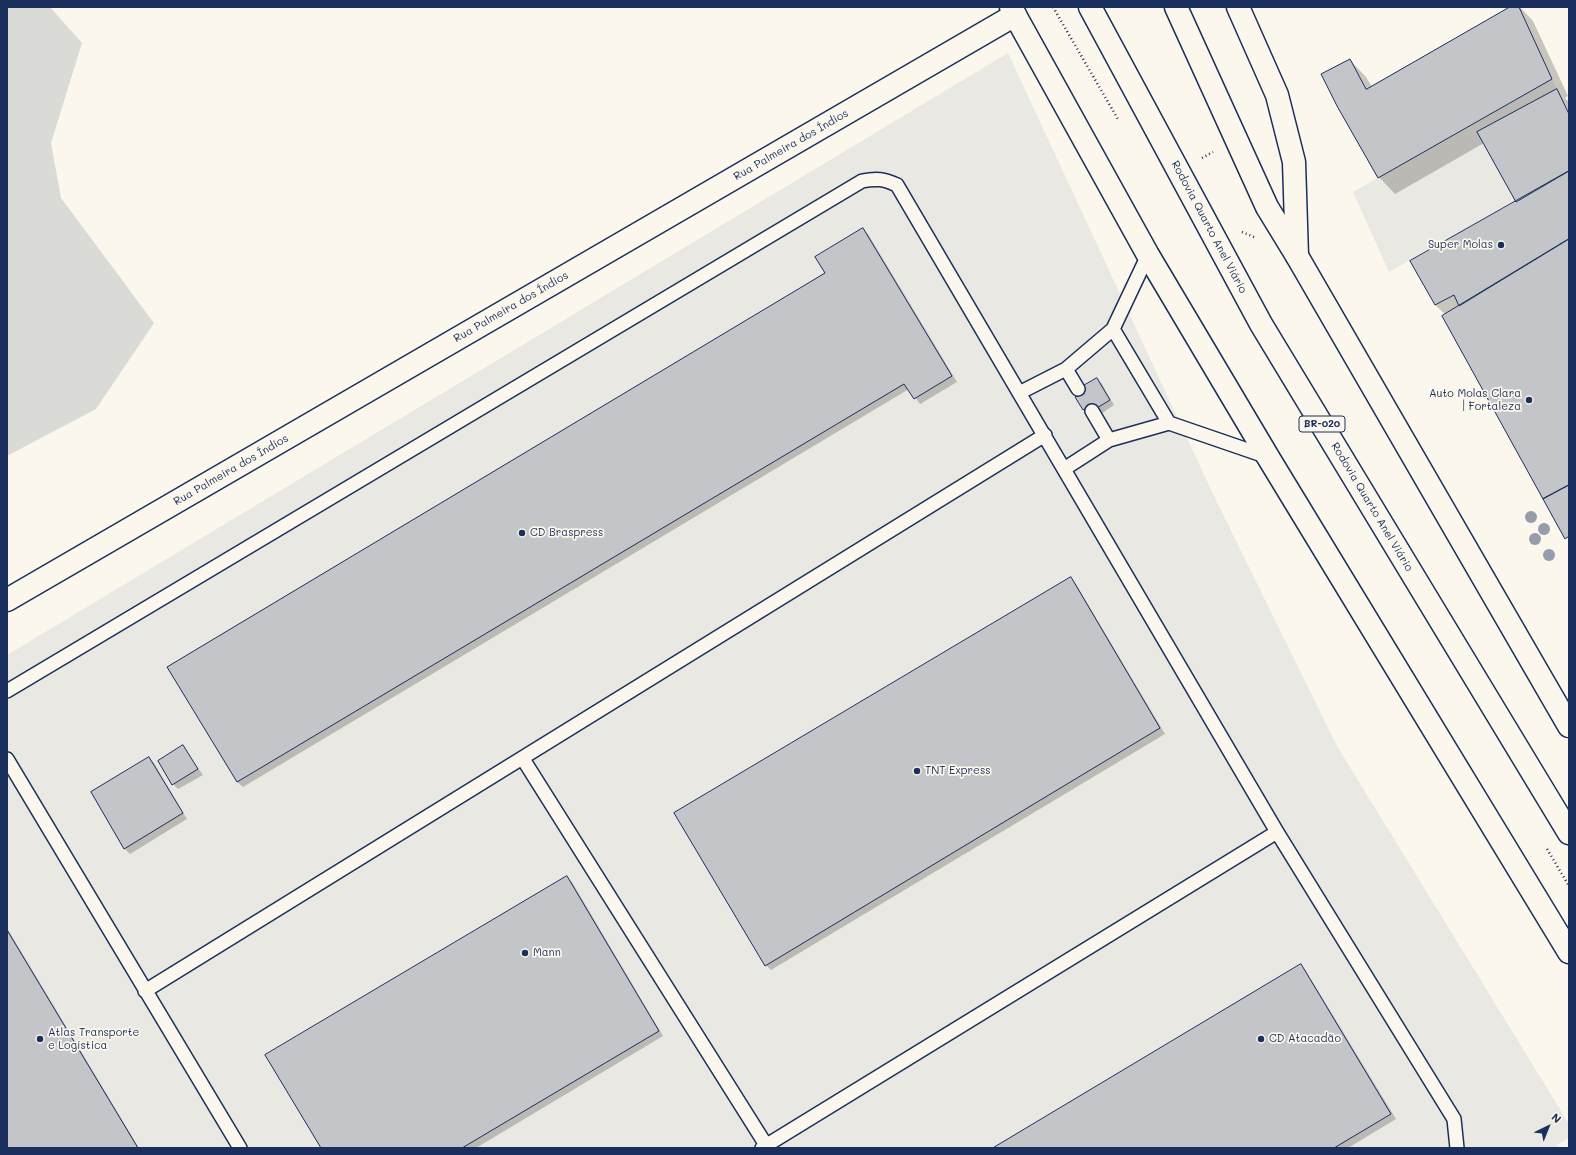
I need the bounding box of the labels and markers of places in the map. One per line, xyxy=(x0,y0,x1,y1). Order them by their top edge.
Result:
place label: Super Molas xyxy=(1428,238,1493,252)
marker: Super Molas xyxy=(1496,240,1506,250)
place label: Auto Molas Clara | Fortaleza xyxy=(1429,387,1521,413)
marker: Auto Molas Clara | Fortaleza xyxy=(1524,395,1534,405)
place label: CD Braspress xyxy=(530,526,603,540)
marker: CD Braspress xyxy=(517,528,527,538)
place label: TNT Express xyxy=(925,764,991,778)
marker: TNT Express xyxy=(912,766,922,776)
place label: Mann xyxy=(533,946,561,960)
marker: Mann xyxy=(520,948,530,958)
place label: Atlas Transporte e Logística xyxy=(48,1026,139,1052)
place label: CD Atacadão xyxy=(1269,1032,1341,1046)
marker: Atlas Transporte e Logística xyxy=(35,1034,45,1044)
marker: CD Atacadão xyxy=(1256,1034,1266,1044)

